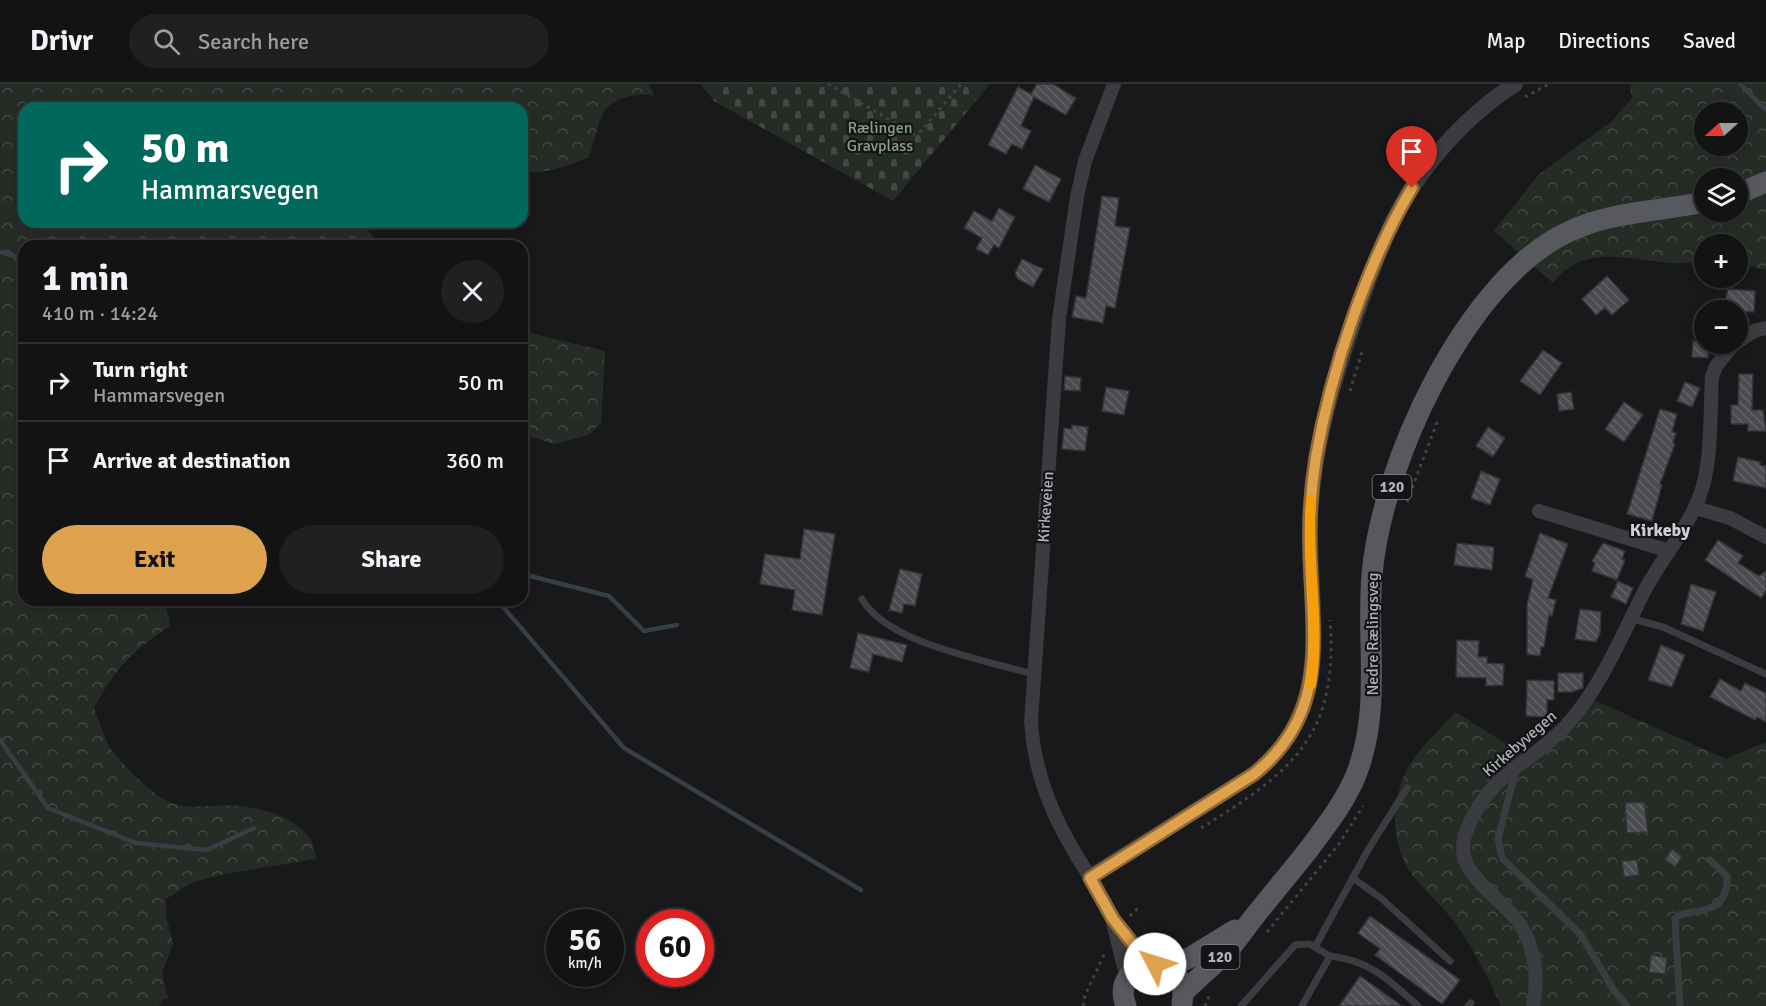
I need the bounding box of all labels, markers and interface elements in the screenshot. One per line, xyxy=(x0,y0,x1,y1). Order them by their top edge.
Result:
search box xyxy=(129,14,549,68)
text: Drivr xyxy=(30,24,93,58)
icon: search xyxy=(150,25,183,58)
text: Search here xyxy=(198,28,309,55)
text: Map xyxy=(1487,28,1525,54)
text: Directions xyxy=(1558,28,1650,54)
text: Saved xyxy=(1683,28,1736,54)
north arrow xyxy=(1694,102,1748,156)
map controls xyxy=(1694,102,1748,354)
park label: Rælingen Gravplass xyxy=(847,118,913,156)
text: 50 m xyxy=(141,123,230,174)
icon: right xyxy=(42,126,120,204)
pin xyxy=(1386,126,1437,188)
icon: arrive xyxy=(1395,135,1428,168)
button: layers xyxy=(1694,168,1748,222)
text: Hammarsvegen xyxy=(141,174,319,207)
button: + xyxy=(1694,234,1748,288)
text: 1 min xyxy=(42,256,129,301)
button: close xyxy=(441,260,504,323)
button: − xyxy=(1694,300,1748,354)
text: 410 m · 14:24 xyxy=(42,301,158,326)
text: Turn right xyxy=(93,356,188,383)
icon: right xyxy=(42,366,75,399)
text: 50 m xyxy=(458,369,504,396)
text: Hammarsvegen xyxy=(93,383,225,408)
icon: arrive xyxy=(42,444,75,477)
text: Arrive at destination xyxy=(93,447,290,474)
text: 360 m xyxy=(446,447,504,474)
street label: Kirkeveien xyxy=(1034,471,1058,543)
road number: 120 xyxy=(1372,475,1412,499)
district label: Kirkeby xyxy=(1630,519,1690,541)
button: Exit xyxy=(42,525,267,594)
button: Share xyxy=(279,525,504,594)
street label: Nedre Rælingsveg xyxy=(1363,572,1383,696)
street label: Kirkebyvegen xyxy=(1479,706,1561,781)
speed limit sign: 60 xyxy=(636,909,714,987)
text: 56 xyxy=(569,922,601,959)
position arrow xyxy=(1123,932,1187,996)
road number: 120 xyxy=(1200,945,1240,969)
text: km/h xyxy=(568,954,602,972)

